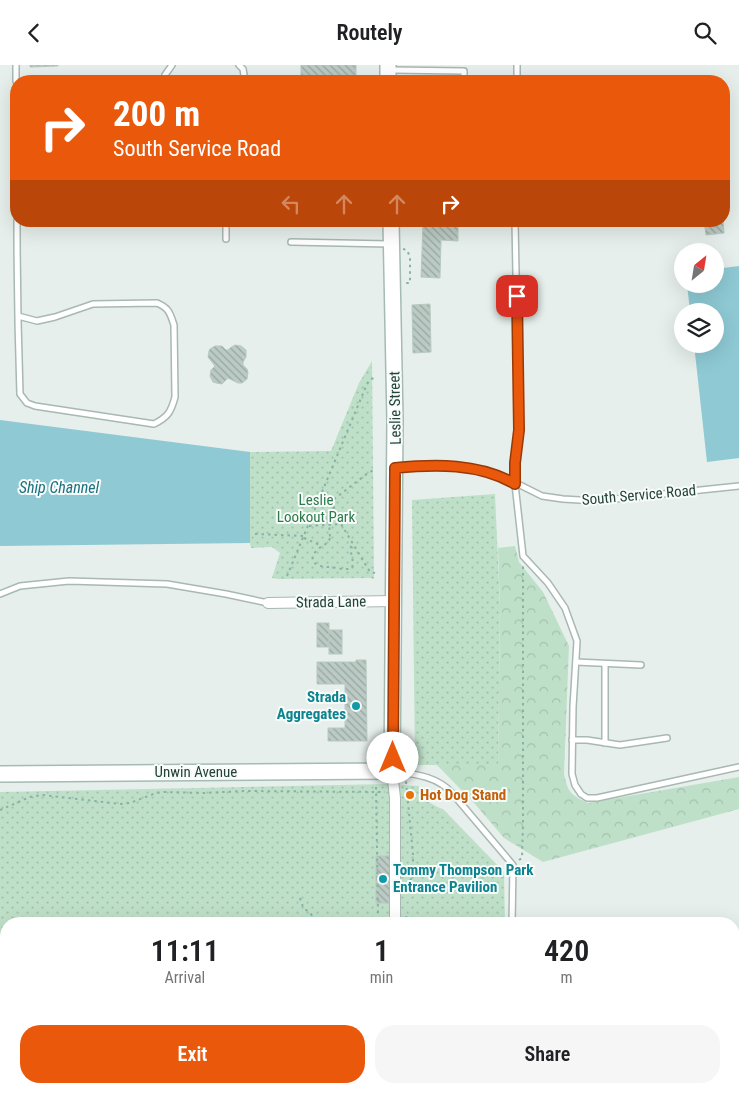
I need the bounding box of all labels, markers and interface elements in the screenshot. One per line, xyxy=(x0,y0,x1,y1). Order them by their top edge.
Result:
icon: back xyxy=(20,19,48,47)
icon: search xyxy=(691,19,719,47)
text: Routely xyxy=(336,20,403,45)
text: 200 m xyxy=(113,94,200,135)
icon: right xyxy=(30,95,95,160)
text: South Service Road xyxy=(113,136,281,161)
icon: left xyxy=(277,190,305,218)
icon: ahead xyxy=(330,190,358,218)
icon: ahead xyxy=(383,190,411,218)
icon: right xyxy=(436,190,464,218)
north arrow xyxy=(674,243,724,293)
map controls xyxy=(674,243,724,353)
pin xyxy=(496,275,538,317)
icon: arrive xyxy=(503,282,531,310)
button: layers xyxy=(674,303,724,353)
street label: Leslie Street xyxy=(385,371,405,445)
water label: Ship Channel xyxy=(19,478,99,497)
street label: South Service Road xyxy=(581,481,697,509)
park label: Leslie Lookout Park xyxy=(277,491,355,526)
street label: Strada Lane xyxy=(296,592,366,612)
place label: Strada Aggregates xyxy=(277,688,346,723)
marker: Strada Aggregates xyxy=(350,700,362,712)
position arrow xyxy=(366,731,418,783)
street label: Unwin Avenue xyxy=(155,763,237,781)
place label: Hot Dog Stand xyxy=(420,786,506,804)
marker: Hot Dog Stand xyxy=(404,789,416,801)
place label: Tommy Thompson Park Entrance Pavilion xyxy=(393,861,534,896)
marker: Tommy Thompson Park Entrance Pavilion xyxy=(377,873,389,885)
text: 11:11 xyxy=(151,933,219,968)
text: 1 xyxy=(374,933,389,968)
text: 420 xyxy=(544,933,589,968)
text: Arrival xyxy=(165,968,205,987)
text: min xyxy=(370,968,393,987)
text: m xyxy=(561,968,573,987)
button: Exit xyxy=(20,1025,365,1083)
button: Share xyxy=(375,1025,720,1083)

